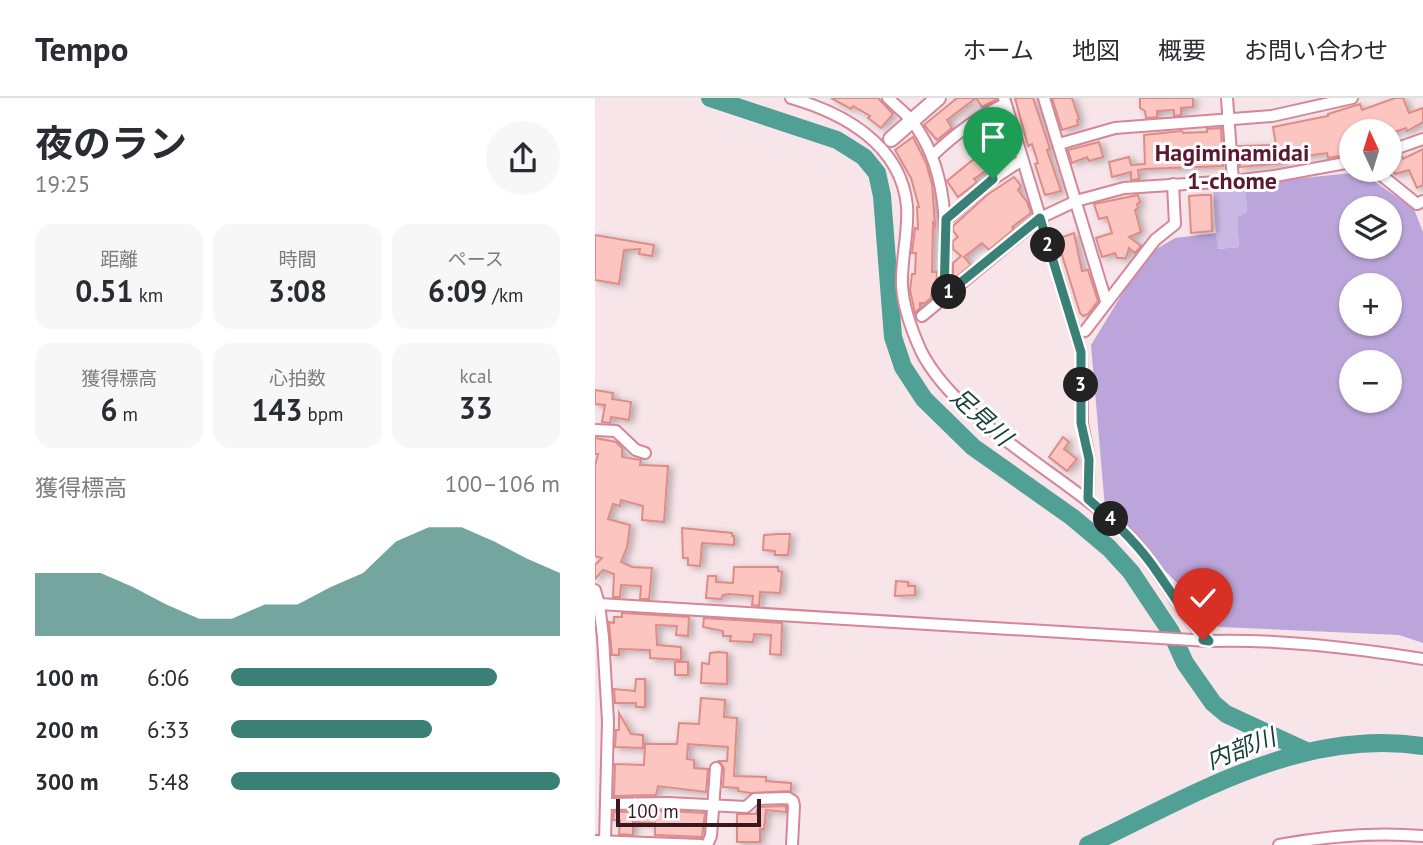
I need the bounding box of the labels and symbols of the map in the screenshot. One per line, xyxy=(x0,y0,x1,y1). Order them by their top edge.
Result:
pin xyxy=(963,107,1023,179)
north arrow xyxy=(1339,119,1402,182)
district label: Hagiminamidai 1-chome xyxy=(1155,137,1309,196)
pin: 2 xyxy=(1030,228,1065,262)
pin: 1 xyxy=(931,274,967,310)
pin: 3 xyxy=(1063,368,1099,402)
water label: 足見川 xyxy=(944,381,1021,454)
pin: 4 xyxy=(1093,502,1129,536)
pin xyxy=(1173,568,1233,640)
water label: 内部川 xyxy=(1202,720,1283,776)
scale bar xyxy=(616,796,761,828)

